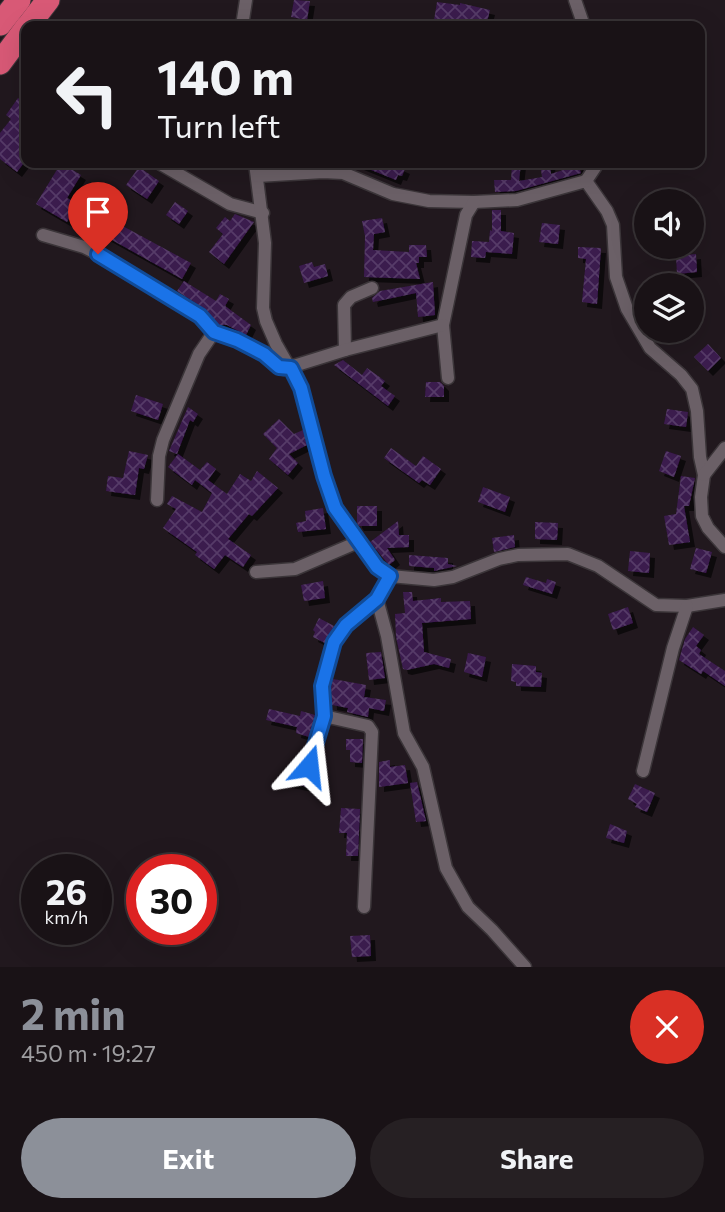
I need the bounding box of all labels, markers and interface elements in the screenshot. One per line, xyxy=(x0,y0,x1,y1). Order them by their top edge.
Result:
text: 140 m xyxy=(157,45,294,105)
icon: left xyxy=(42,49,133,140)
text: Turn left xyxy=(157,105,281,145)
pin xyxy=(68,182,128,254)
map controls xyxy=(634,189,704,343)
button: sound xyxy=(634,189,704,259)
icon: arrive xyxy=(79,193,117,231)
button: layers xyxy=(634,273,704,343)
position arrow xyxy=(272,729,346,803)
speed limit sign: 30 xyxy=(126,854,217,945)
text: 26 xyxy=(46,869,87,912)
text: km/h xyxy=(45,906,88,928)
text: 2 min xyxy=(21,987,126,1039)
button: close xyxy=(630,990,704,1064)
text: 450 m · 19:27 xyxy=(21,1039,156,1067)
button: Exit xyxy=(21,1118,356,1198)
button: Share xyxy=(370,1118,704,1198)

